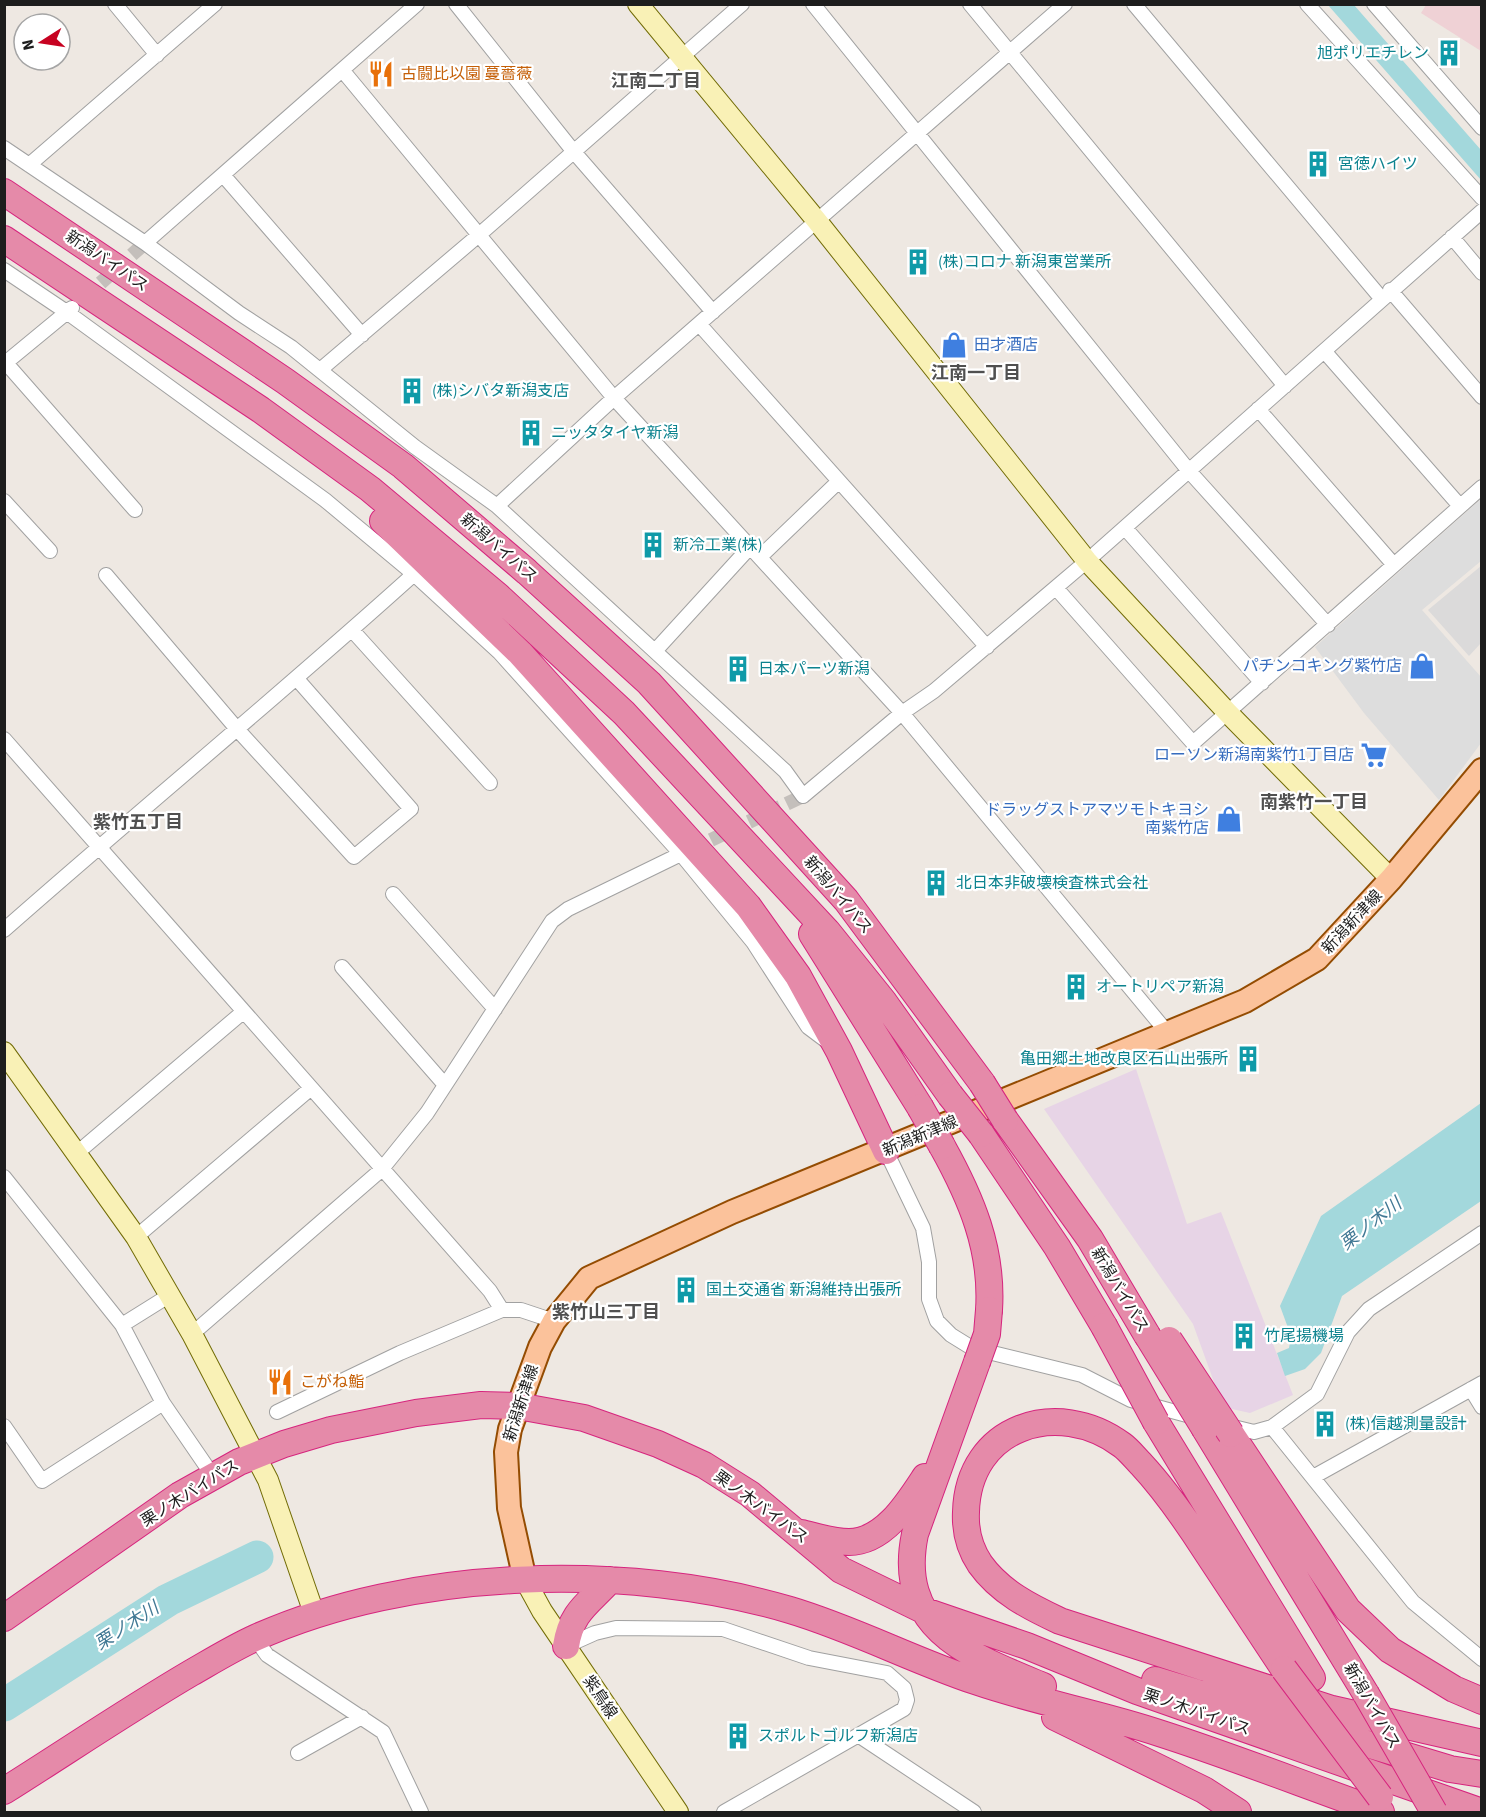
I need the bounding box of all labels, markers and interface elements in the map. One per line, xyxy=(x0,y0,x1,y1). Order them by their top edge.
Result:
north arrow xyxy=(12,12,72,72)
text: N xyxy=(16,37,40,52)
building icon: 旭ポリエチレン xyxy=(1434,38,1464,68)
place label: 旭ポリエチレン xyxy=(1317,42,1429,64)
restaurant icon: 古闘比以園 蔓薔薇 xyxy=(366,59,396,89)
place label: 古闘比以園 蔓薔薇 xyxy=(401,63,532,85)
district label: 江南二丁目 xyxy=(611,69,701,94)
building icon: 宮徳ハイツ xyxy=(1303,149,1333,179)
place label: 宮徳ハイツ xyxy=(1338,153,1418,175)
street label: 新潟バイパス xyxy=(61,225,153,297)
building icon: (株)コロナ 新潟東営業所 xyxy=(903,247,933,277)
place label: (株)コロナ 新潟東営業所 xyxy=(938,251,1111,273)
shop icon: 田才酒店 xyxy=(939,330,969,360)
place label: 田才酒店 xyxy=(974,334,1038,356)
district label: 江南一丁目 xyxy=(931,361,1021,386)
building icon: (株)シバタ新潟支店 xyxy=(397,376,427,406)
place label: (株)シバタ新潟支店 xyxy=(432,380,569,402)
building icon: ニッタタイヤ新潟 xyxy=(516,418,546,448)
place label: ニッタタイヤ新潟 xyxy=(551,422,679,444)
street label: 新潟バイパス xyxy=(456,508,542,588)
building icon: 新冷工業(株) xyxy=(638,530,668,560)
place label: 新冷工業(株) xyxy=(673,534,763,556)
shop icon: パチンコキング紫竹店 xyxy=(1407,651,1437,681)
building icon: 日本パーツ新潟 xyxy=(723,654,753,684)
place label: パチンコキング紫竹店 xyxy=(1242,655,1402,677)
place label: 日本パーツ新潟 xyxy=(758,658,870,680)
supermarket icon: ローソン新潟南紫竹1丁目店 xyxy=(1359,740,1389,770)
place label: ローソン新潟南紫竹1丁目店 xyxy=(1154,744,1354,766)
district label: 南紫竹一丁目 xyxy=(1260,790,1368,815)
place label: ドラッグストアマツモトキヨシ 南紫竹店 xyxy=(985,799,1209,839)
shop icon: ドラッグストアマツモトキヨシ 南紫竹店 xyxy=(1214,804,1244,834)
district label: 紫竹五丁目 xyxy=(93,810,183,835)
street label: 新潟バイパス xyxy=(799,851,877,939)
building icon: 北日本非破壊検査株式会社 xyxy=(921,868,951,898)
place label: 北日本非破壊検査株式会社 xyxy=(956,872,1148,894)
street label: 新潟新津線 xyxy=(1317,885,1387,959)
building icon: オートリペア新潟 xyxy=(1061,972,1091,1002)
place label: オートリペア新潟 xyxy=(1096,976,1224,998)
building icon: 亀田郷土地改良区石山出張所 xyxy=(1233,1044,1263,1074)
place label: 亀田郷土地改良区石山出張所 xyxy=(1020,1048,1228,1070)
street label: 新潟新津線 xyxy=(879,1110,961,1162)
water label: 栗ノ木川 xyxy=(1335,1191,1409,1256)
street label: 新潟バイパス xyxy=(1086,1243,1154,1337)
building icon: 国土交通省 新潟維持出張所 xyxy=(671,1275,701,1305)
place label: 国土交通省 新潟維持出張所 xyxy=(706,1279,901,1301)
district label: 紫竹山三丁目 xyxy=(552,1300,660,1325)
building icon: 竹尾揚機場 xyxy=(1229,1321,1259,1351)
place label: 竹尾揚機場 xyxy=(1264,1325,1344,1347)
street label: 新潟新津線 xyxy=(498,1362,544,1444)
restaurant icon: こがね鮨 xyxy=(265,1367,295,1397)
place label: こがね鮨 xyxy=(300,1371,364,1393)
building icon: (株)信越測量設計 xyxy=(1310,1409,1340,1439)
place label: (株)信越測量設計 xyxy=(1345,1413,1467,1435)
street label: 栗ノ木バイパス xyxy=(137,1454,243,1532)
street label: 栗ノ木バイパス xyxy=(709,1465,813,1549)
water label: 栗ノ木川 xyxy=(90,1595,166,1656)
street label: 新潟バイパス xyxy=(1339,1659,1405,1753)
street label: 紫鳥線 xyxy=(577,1671,623,1723)
street label: 栗ノ木バイパス xyxy=(1141,1683,1253,1741)
building icon: スポルトゴルフ新潟店 xyxy=(723,1721,753,1751)
place label: スポルトゴルフ新潟店 xyxy=(758,1725,918,1747)

